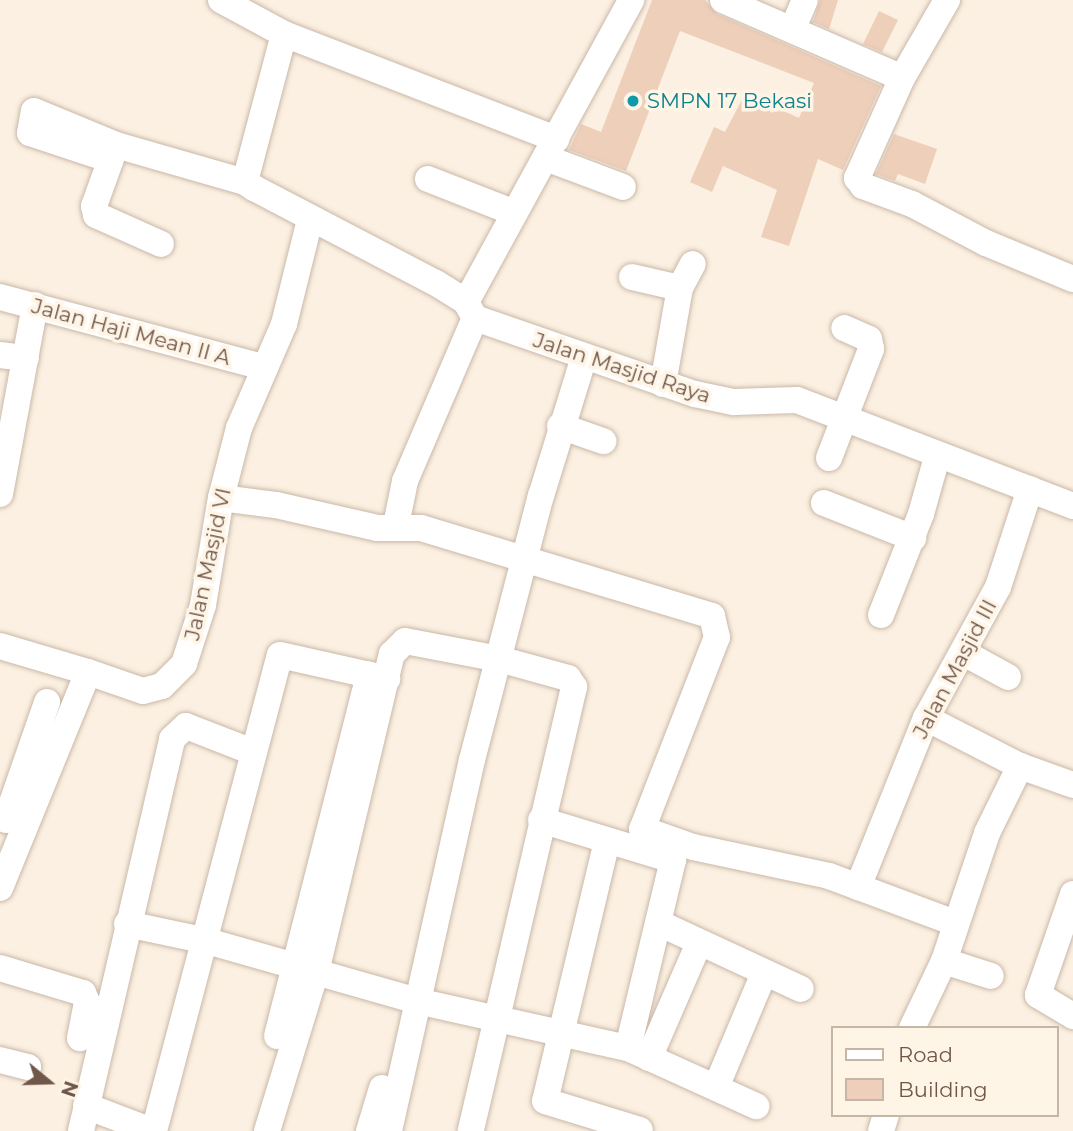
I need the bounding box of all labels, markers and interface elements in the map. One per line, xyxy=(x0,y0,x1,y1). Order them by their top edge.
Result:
place label: SMPN 17 Bekasi xyxy=(647,88,812,114)
marker: SMPN 17 Bekasi xyxy=(625,93,641,109)
street label: Jalan Haji Mean II A xyxy=(29,293,233,371)
street label: Jalan Masjid Raya xyxy=(530,327,714,409)
street label: Jalan Masjid VI xyxy=(180,485,236,643)
street label: Jalan Masjid III xyxy=(908,595,1002,743)
legend xyxy=(832,1026,1059,1117)
text: Road xyxy=(898,1042,953,1067)
north arrow xyxy=(14,1047,84,1117)
text: Building xyxy=(898,1077,988,1102)
text: N xyxy=(56,1078,83,1100)

